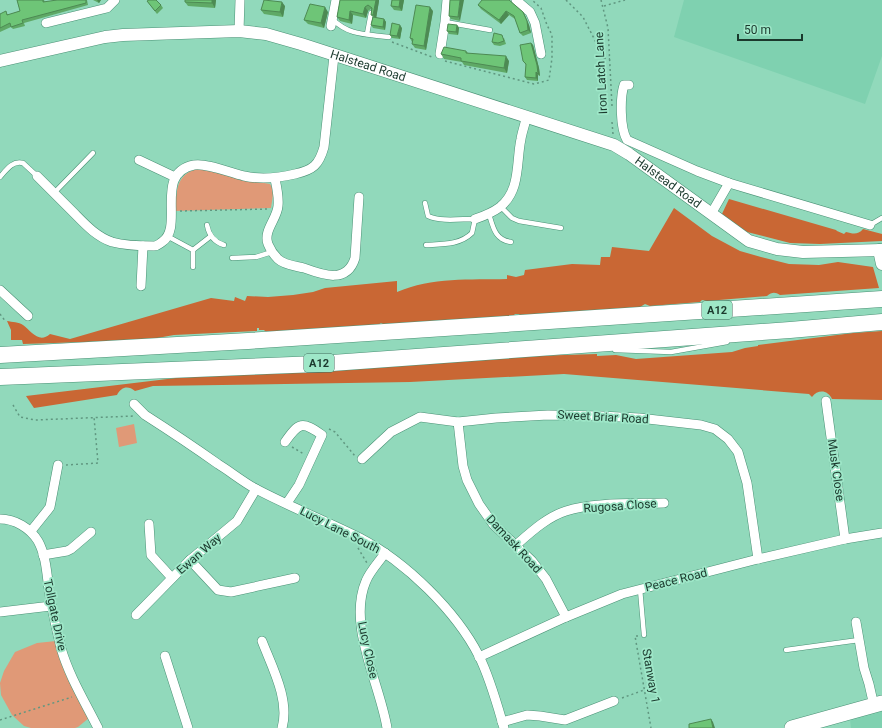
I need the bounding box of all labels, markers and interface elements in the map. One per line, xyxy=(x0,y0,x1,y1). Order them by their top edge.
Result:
scale bar xyxy=(738,16,802,42)
text: 50 m xyxy=(744,23,771,37)
street label: Iron Latch Lane xyxy=(592,31,610,115)
street label: Halstead Road xyxy=(329,47,408,84)
street label: Halstead Road xyxy=(632,154,704,211)
road number: A12 xyxy=(702,301,732,319)
road number: A12 xyxy=(304,354,334,372)
street label: Sweet Briar Road xyxy=(557,408,649,426)
street label: Musk Close xyxy=(825,438,847,502)
street label: Rugosa Close xyxy=(583,496,657,516)
street label: Lucy Lane South xyxy=(298,504,382,556)
street label: Damask Road xyxy=(484,512,544,576)
street label: Ewan Way xyxy=(174,531,224,577)
street label: Peace Road xyxy=(643,566,709,594)
street label: Tollgate Drive xyxy=(41,578,69,652)
street label: Lucy Close xyxy=(355,620,381,680)
street label: Stanway 1 xyxy=(639,648,663,704)

